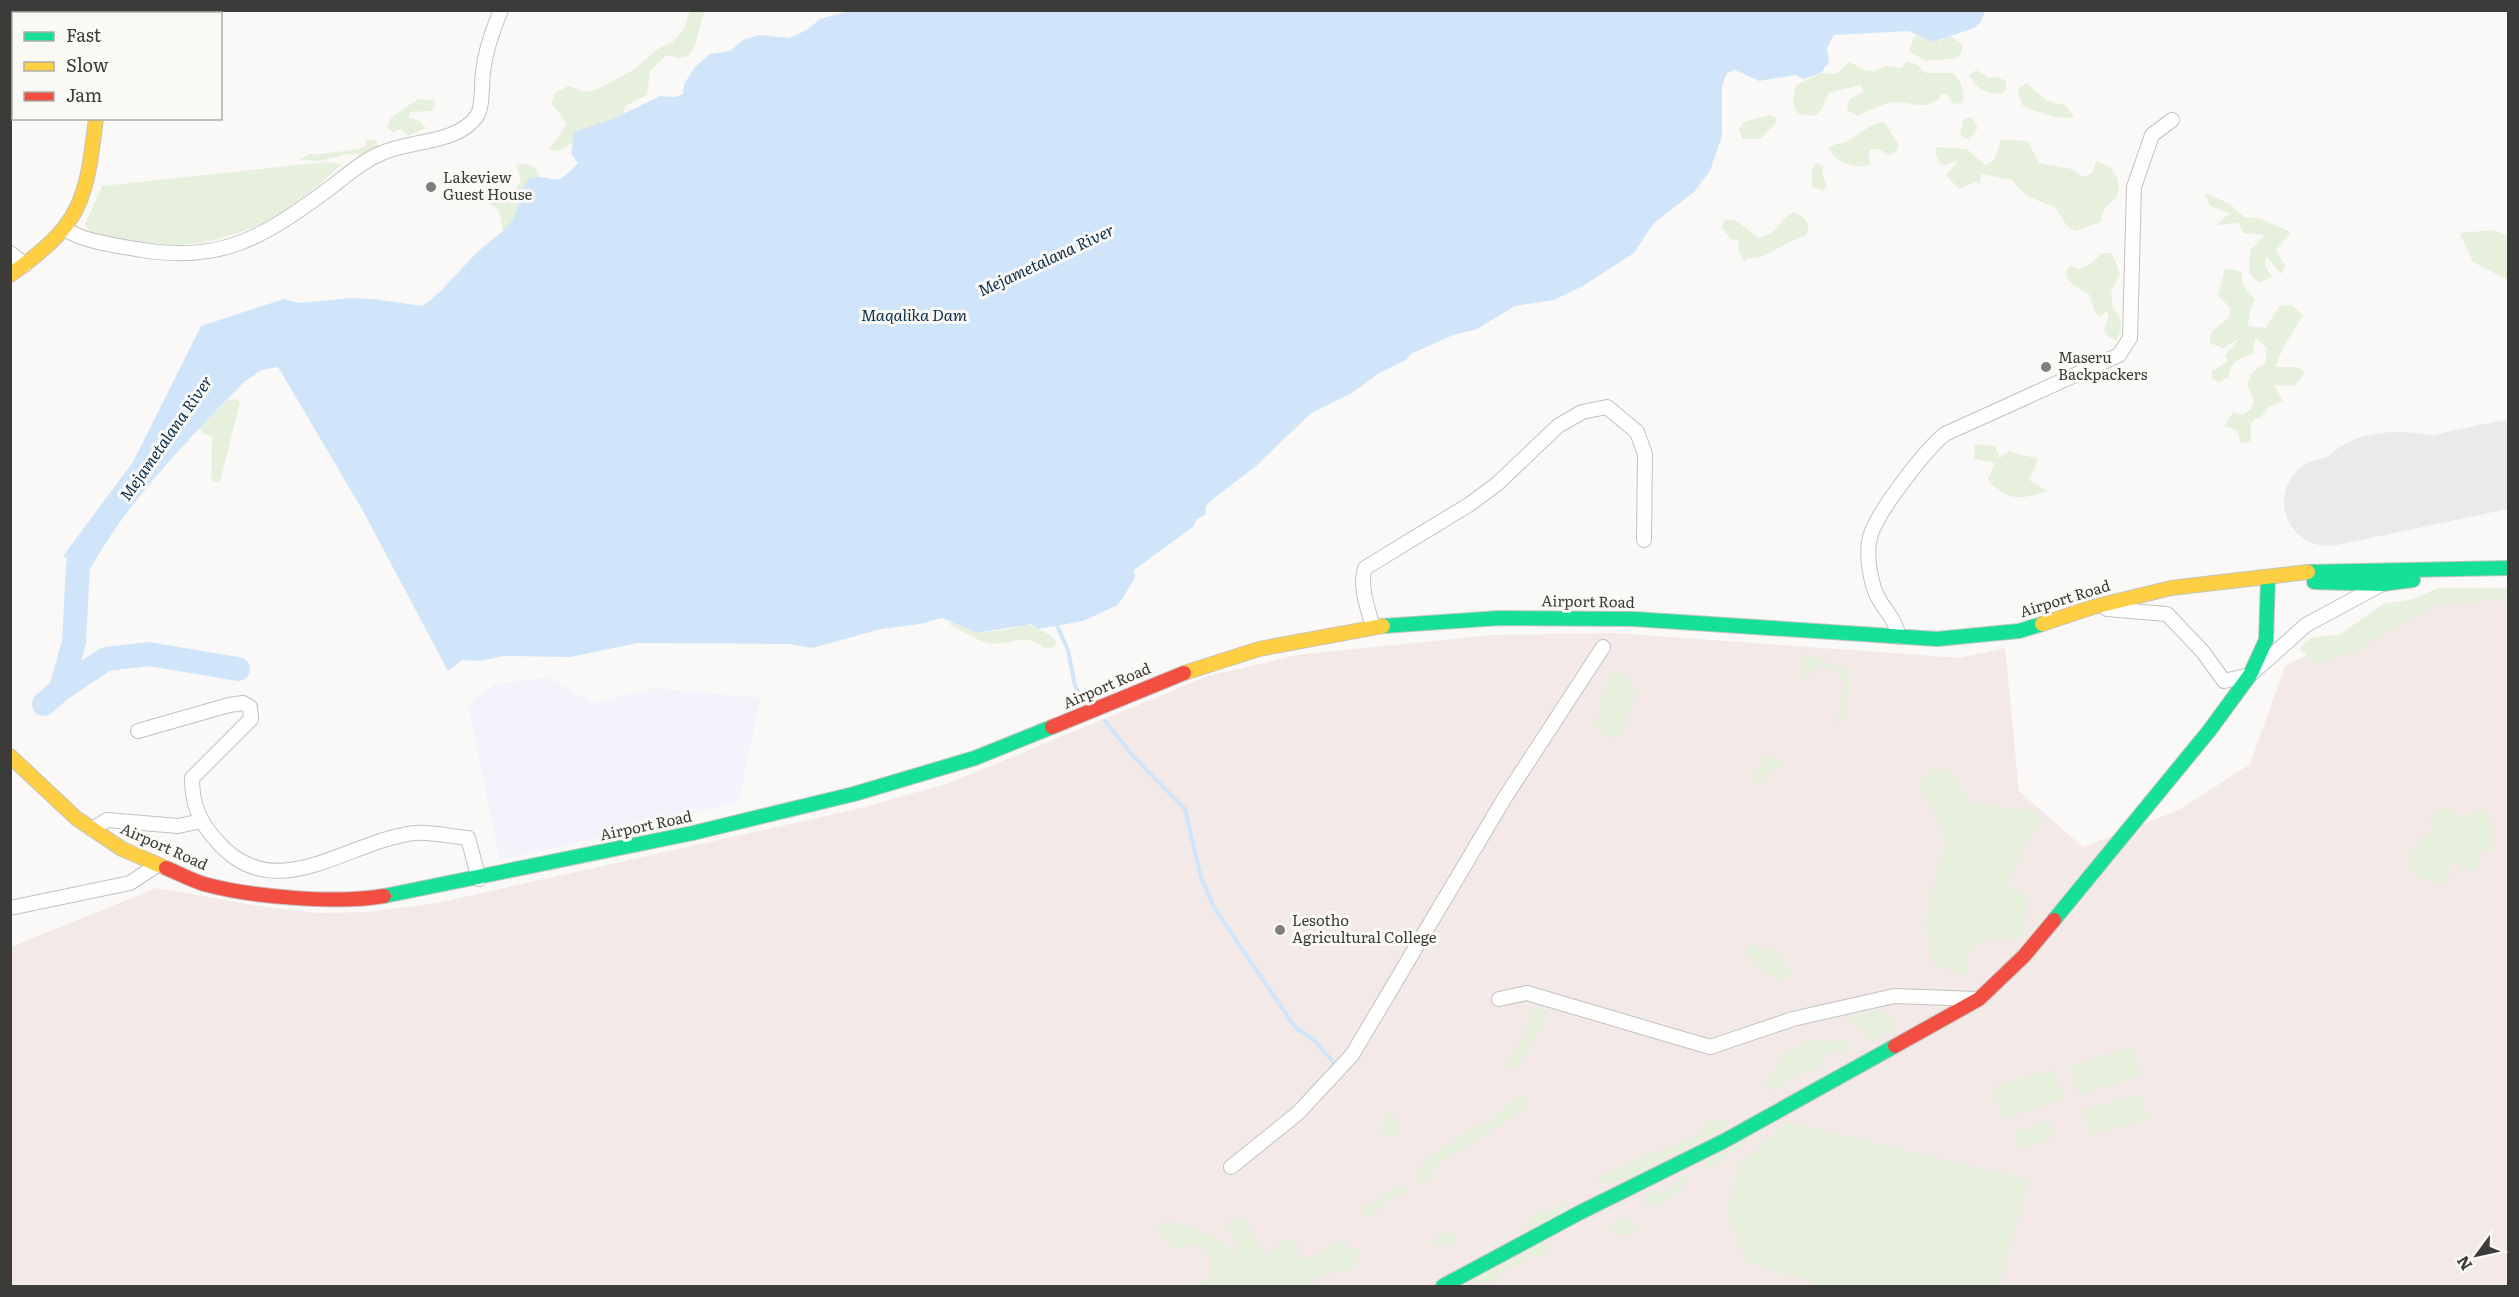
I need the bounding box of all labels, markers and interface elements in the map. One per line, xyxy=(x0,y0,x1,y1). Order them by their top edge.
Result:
legend xyxy=(12,12,222,120)
text: Fast xyxy=(66,21,102,48)
text: Slow xyxy=(66,51,109,78)
text: Jam xyxy=(66,81,102,108)
place label: Lakeview Guest House xyxy=(443,165,532,205)
marker: Lakeview Guest House xyxy=(424,180,438,194)
water label: Mejametalana River xyxy=(973,217,1118,301)
water label: Maqalika Dam xyxy=(861,302,967,326)
place label: Maseru Backpackers xyxy=(2058,345,2148,385)
marker: Maseru Backpackers xyxy=(2039,360,2053,374)
water label: Mejametalana River xyxy=(113,370,217,505)
street label: Airport Road xyxy=(2016,573,2113,622)
street label: Airport Road xyxy=(1541,588,1635,613)
street label: Airport Road xyxy=(1059,656,1154,713)
street label: Airport Road xyxy=(598,804,694,846)
street label: Airport Road xyxy=(117,816,212,875)
place label: Lesotho Agricultural College xyxy=(1292,908,1437,948)
marker: Lesotho Agricultural College xyxy=(1273,923,1287,937)
north arrow xyxy=(2447,1225,2507,1285)
text: N xyxy=(2450,1252,2477,1276)

